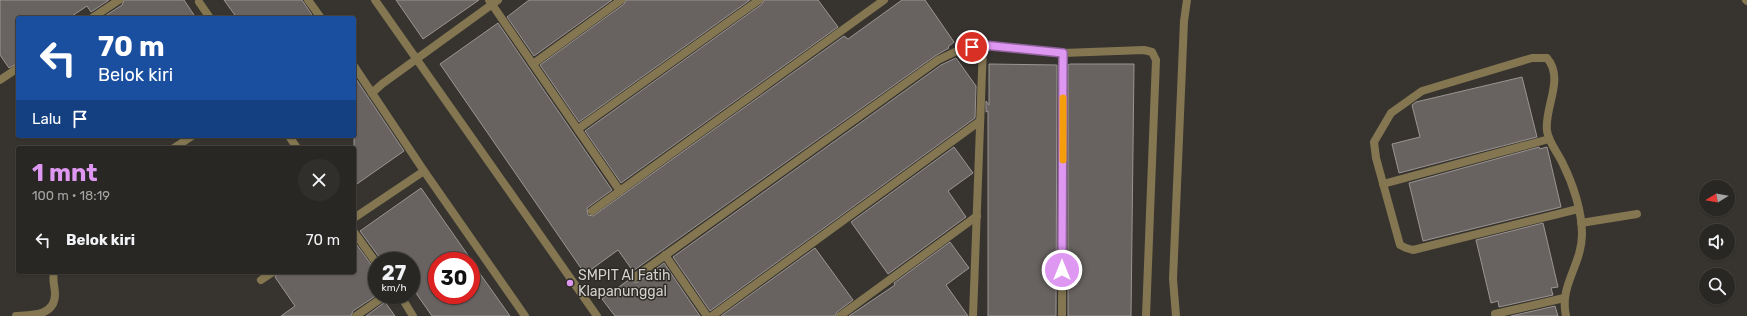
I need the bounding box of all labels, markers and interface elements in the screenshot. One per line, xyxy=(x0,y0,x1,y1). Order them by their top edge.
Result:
text: 70 m xyxy=(98,30,165,63)
pin xyxy=(955,30,989,64)
icon: left xyxy=(32,32,84,84)
icon: arrive xyxy=(961,36,983,58)
text: Belok kiri xyxy=(98,64,173,86)
icon: arrive xyxy=(69,108,91,130)
text: Lalu xyxy=(32,110,61,128)
text: 1 mnt xyxy=(32,159,98,187)
button: close xyxy=(298,159,340,201)
north arrow xyxy=(1699,180,1735,216)
map controls xyxy=(1699,180,1735,304)
text: 100 m · 18:19 xyxy=(32,188,110,203)
button: sound xyxy=(1699,224,1735,260)
icon: left xyxy=(32,229,54,251)
text: Belok kiri xyxy=(66,231,135,249)
text: 70 m xyxy=(306,231,340,249)
position arrow xyxy=(1041,249,1083,291)
speed limit sign: 30 xyxy=(428,252,480,304)
text: 27 xyxy=(382,261,406,285)
place label: SMPIT Al Fatih Klapanunggal xyxy=(578,267,671,300)
button: search xyxy=(1699,268,1735,304)
marker: SMPIT Al Fatih Klapanunggal xyxy=(565,278,575,288)
text: km/h xyxy=(382,282,406,294)

